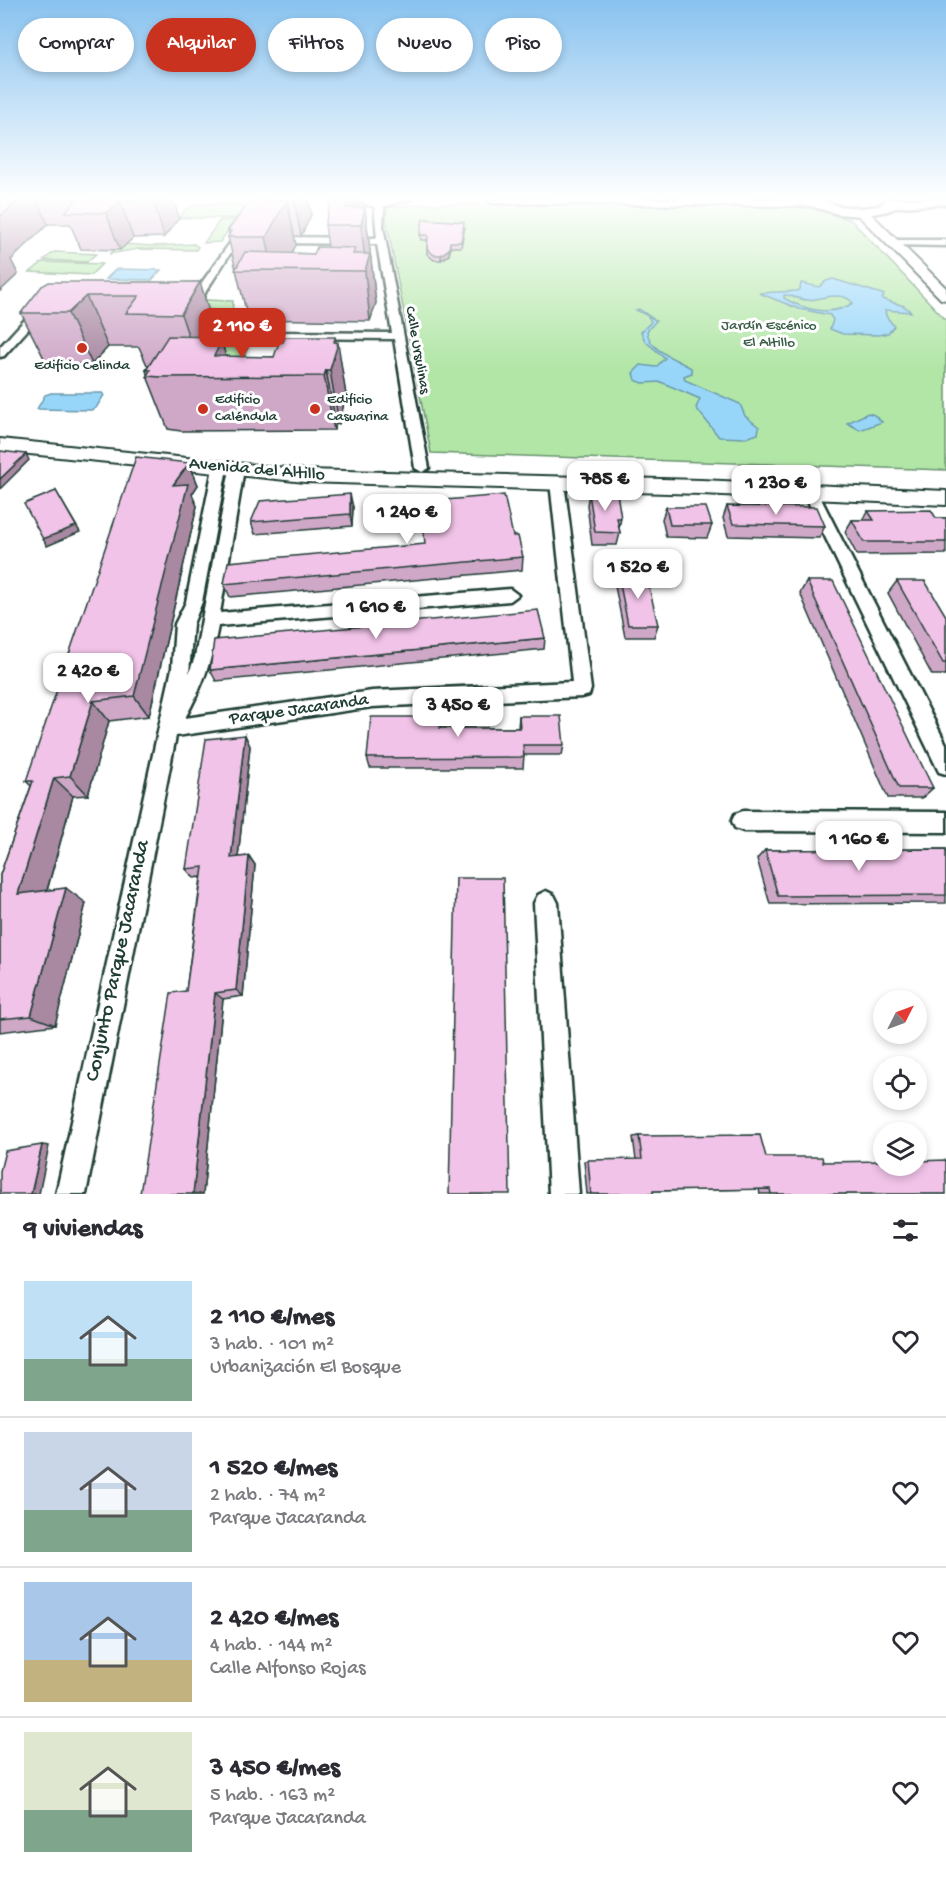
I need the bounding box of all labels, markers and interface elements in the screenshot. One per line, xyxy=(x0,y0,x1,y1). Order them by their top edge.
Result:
chip: Comprar xyxy=(18,18,134,72)
chip: Alquilar xyxy=(146,18,256,72)
chip: Filtros xyxy=(268,18,364,72)
chip: Nuevo xyxy=(376,18,473,72)
chip: Piso xyxy=(485,18,562,72)
street label: Calle Ursulinas xyxy=(400,305,434,396)
pin: 2 110 € xyxy=(187,308,297,359)
text: 2 110 € xyxy=(213,316,271,339)
park label: Jardín Escénico El Altillo xyxy=(721,317,817,352)
marker: Edificio Celinda xyxy=(75,341,89,355)
place label: Edificio Celinda xyxy=(34,357,130,375)
place label: Edificio Caléndula xyxy=(215,391,278,426)
place label: Edificio Casuarina xyxy=(327,391,389,426)
marker: Edificio Caléndula xyxy=(196,402,210,416)
marker: Edificio Casuarina xyxy=(308,402,322,416)
street label: Avenida del Altillo xyxy=(188,454,326,486)
pin: 785 € xyxy=(563,461,647,512)
pin: 1 230 € xyxy=(721,465,831,516)
text: 785 € xyxy=(581,469,629,492)
text: 1 230 € xyxy=(746,473,807,496)
pin: 1 240 € xyxy=(352,494,462,545)
text: 1 240 € xyxy=(377,502,437,525)
pin: 1 520 € xyxy=(583,549,693,600)
text: 1 520 € xyxy=(607,557,669,580)
pin: 1 610 € xyxy=(321,589,431,640)
text: 1 610 € xyxy=(346,597,406,620)
pin: 2 420 € xyxy=(33,653,143,704)
text: 2 420 € xyxy=(57,661,119,684)
pin: 3 450 € xyxy=(403,687,513,738)
street label: Parque Jacaranda xyxy=(227,690,371,730)
text: 3 450 € xyxy=(426,695,490,718)
pin: 1 160 € xyxy=(804,821,914,872)
text: 1 160 € xyxy=(829,829,889,852)
street label: Conjunto Parque Jacaranda xyxy=(81,837,157,1084)
north arrow xyxy=(873,990,927,1044)
map controls xyxy=(873,990,927,1176)
button: locate xyxy=(873,1056,927,1110)
button: layers xyxy=(873,1122,927,1176)
icon: filters xyxy=(889,1214,922,1247)
text: 9 viviendas xyxy=(24,1215,142,1246)
text: 2 110 €/mes xyxy=(210,1303,334,1334)
icon: home xyxy=(72,1305,144,1377)
icon: heart xyxy=(889,1325,922,1358)
text: 3 hab. · 101 m² xyxy=(210,1334,334,1357)
text: Urbanización El Bosque xyxy=(210,1357,401,1380)
text: 1 520 €/mes xyxy=(210,1454,337,1485)
icon: home xyxy=(72,1456,144,1528)
icon: heart xyxy=(889,1476,922,1509)
text: 2 hab. · 74 m² xyxy=(210,1485,326,1508)
text: Parque Jacaranda xyxy=(210,1508,366,1531)
text: 2 420 €/mes xyxy=(210,1604,338,1635)
icon: home xyxy=(72,1606,144,1678)
icon: heart xyxy=(889,1626,922,1659)
text: 4 hab. · 144 m² xyxy=(210,1635,333,1658)
text: Calle Alfonso Rojas xyxy=(210,1658,366,1681)
text: 3 450 €/mes xyxy=(210,1754,340,1785)
icon: home xyxy=(72,1756,144,1828)
icon: heart xyxy=(889,1776,922,1809)
text: 5 hab. · 163 m² xyxy=(210,1785,335,1808)
text: Parque Jacaranda xyxy=(210,1808,366,1831)

